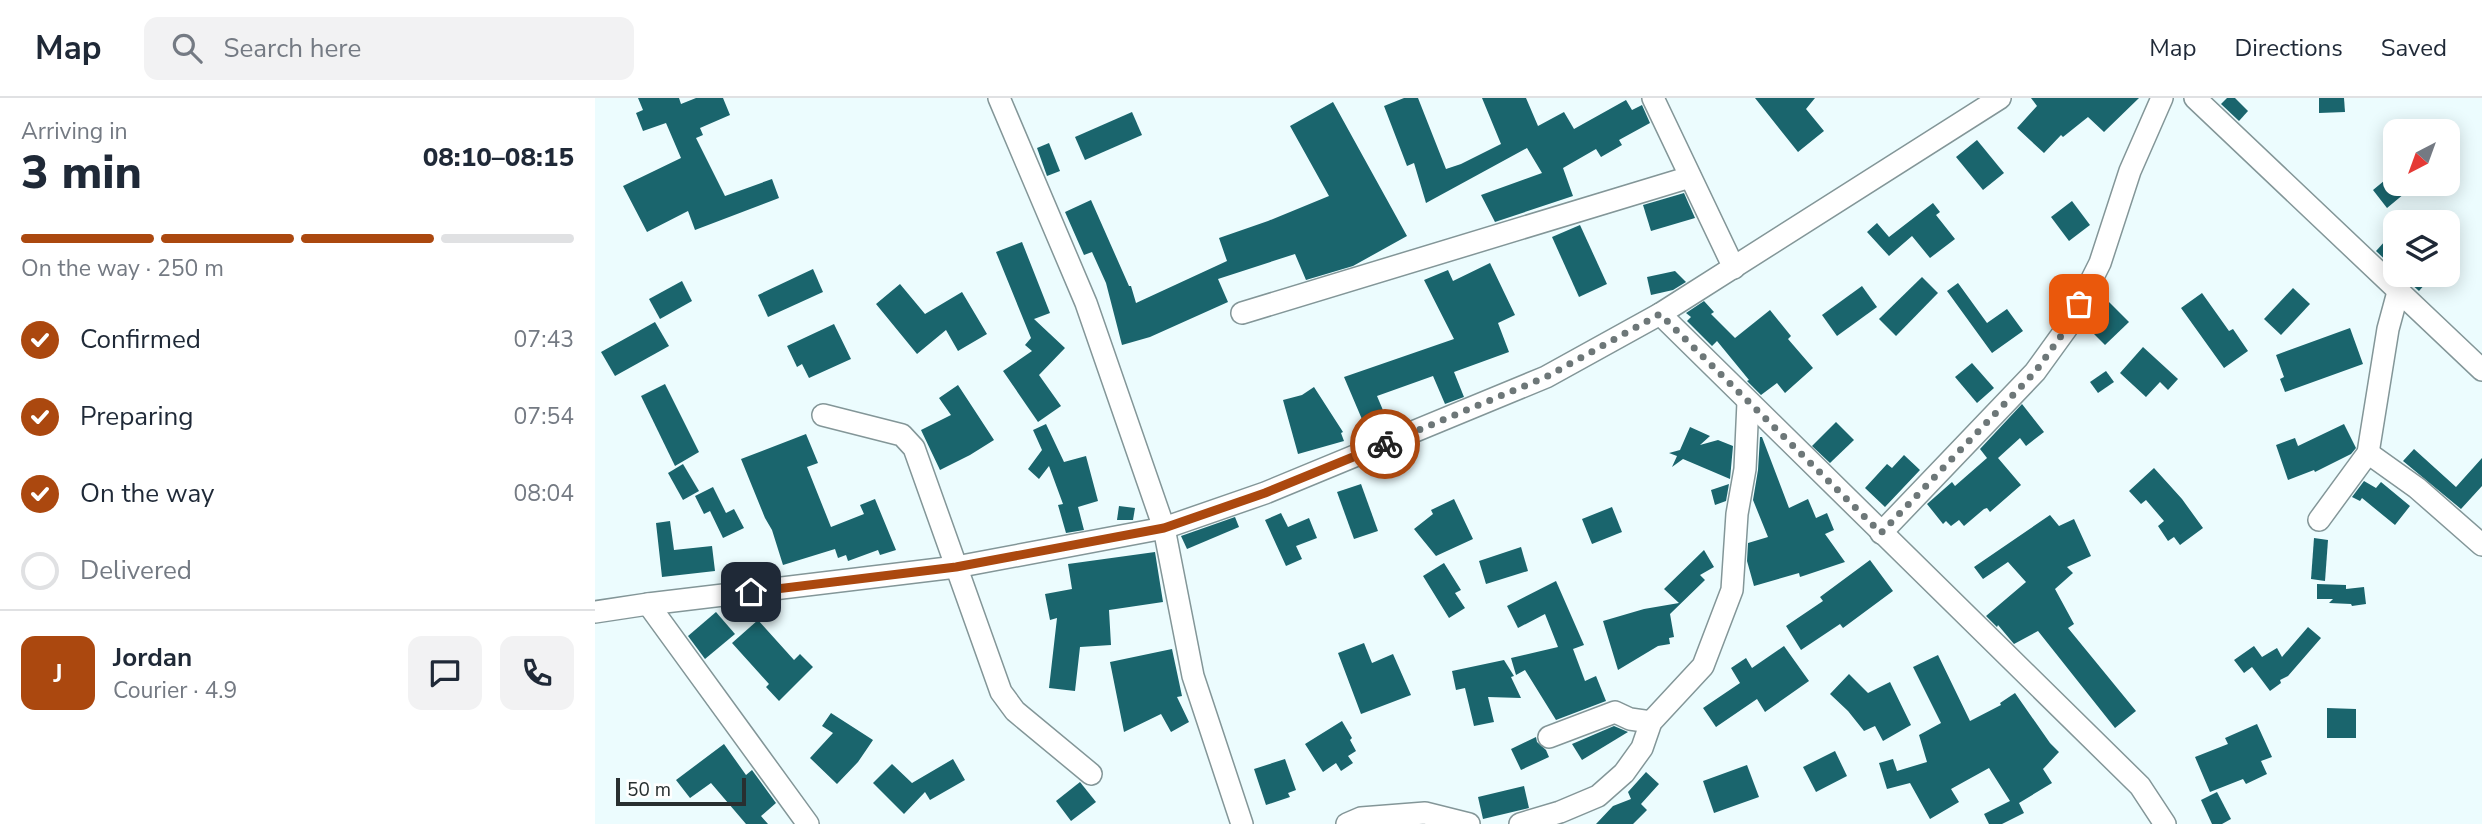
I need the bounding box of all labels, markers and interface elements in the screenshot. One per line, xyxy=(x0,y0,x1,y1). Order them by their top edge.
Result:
search box xyxy=(144,17,634,80)
text: Map xyxy=(35,26,102,71)
icon: search xyxy=(168,29,206,67)
text: Search here xyxy=(224,31,361,66)
text: Map xyxy=(2149,32,2196,64)
text: Directions xyxy=(2234,32,2343,64)
text: Saved xyxy=(2381,32,2447,64)
text: Arriving in xyxy=(21,116,128,147)
north arrow xyxy=(2383,119,2461,196)
map controls xyxy=(2383,119,2460,287)
text: 08:10–08:15 xyxy=(423,140,574,175)
text: 3 min xyxy=(21,141,142,204)
button: layers xyxy=(2383,210,2460,287)
text: On the way · 250 m xyxy=(21,253,224,284)
pin xyxy=(2049,274,2109,334)
icon: bag xyxy=(2060,285,2098,323)
icon: check xyxy=(21,321,59,359)
text: Confirmed xyxy=(80,322,201,357)
text: 07:43 xyxy=(514,324,574,355)
icon: check xyxy=(21,398,59,436)
text: Preparing xyxy=(80,399,193,434)
text: 07:54 xyxy=(514,401,574,432)
courier xyxy=(1350,409,1420,479)
icon: bike xyxy=(1366,425,1404,463)
icon: check xyxy=(21,475,59,513)
text: On the way xyxy=(80,476,214,511)
text: 08:04 xyxy=(514,478,574,509)
text: Delivered xyxy=(80,553,192,588)
pin xyxy=(721,562,781,622)
icon: home xyxy=(732,573,770,611)
button: chat xyxy=(408,636,482,710)
button: phone xyxy=(500,636,574,710)
text: Jordan xyxy=(113,640,192,675)
text: J xyxy=(53,656,63,691)
text: Courier · 4.9 xyxy=(113,675,237,706)
scale bar xyxy=(616,775,745,807)
text: 50 m xyxy=(627,777,671,803)

